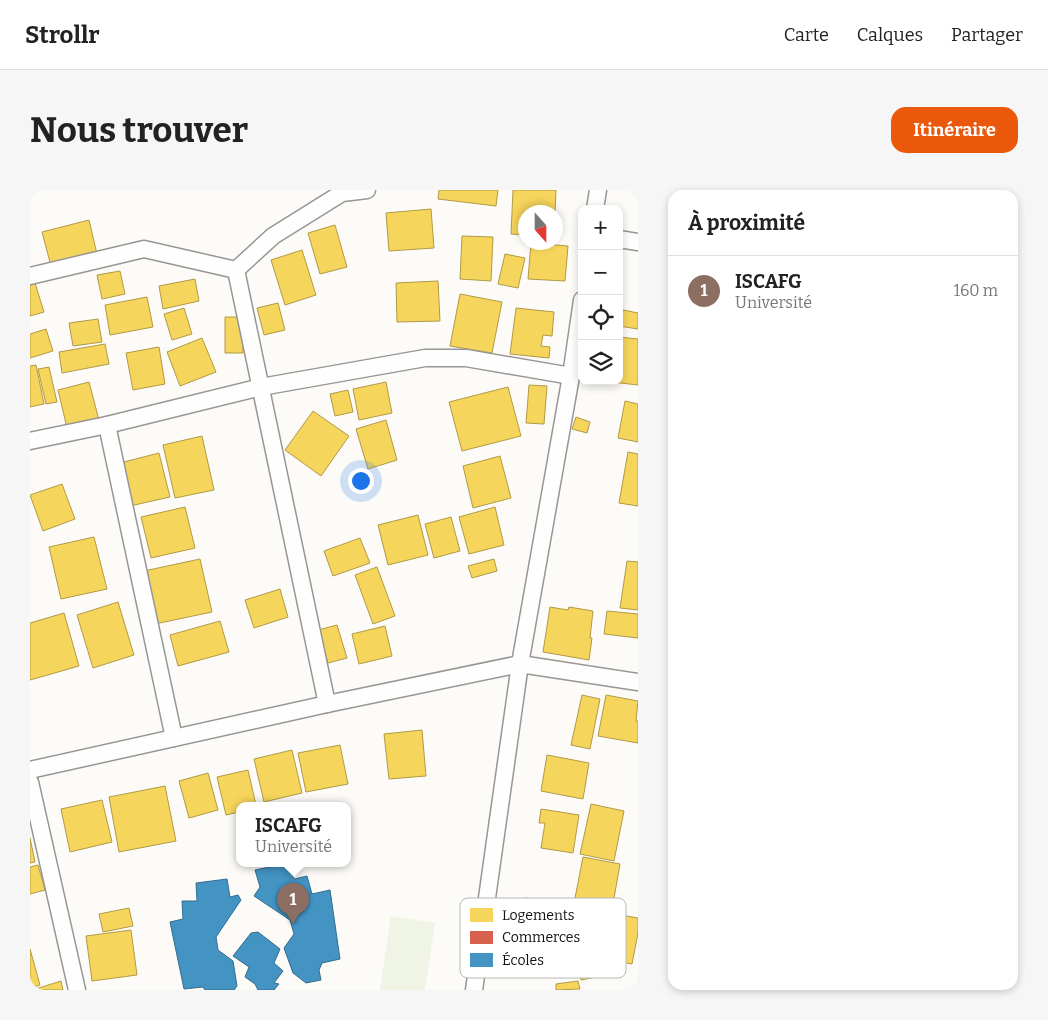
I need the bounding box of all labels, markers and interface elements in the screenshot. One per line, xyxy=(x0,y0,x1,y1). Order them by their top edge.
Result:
text: Strollr xyxy=(25,21,100,49)
text: Carte xyxy=(784,24,829,46)
text: Calques xyxy=(857,24,923,46)
text: Partager xyxy=(951,24,1023,46)
button: Itinéraire xyxy=(891,107,1018,153)
text: Nous trouver xyxy=(30,109,248,151)
north arrow xyxy=(518,205,563,250)
map controls xyxy=(578,205,623,385)
button: + xyxy=(578,205,623,250)
text: À proximité xyxy=(688,210,805,236)
button: − xyxy=(578,250,623,295)
text: ISCAFG xyxy=(735,270,802,293)
text: 1 xyxy=(701,281,707,300)
text: 160 m xyxy=(953,281,998,300)
text: Université xyxy=(735,293,812,312)
button: locate xyxy=(578,295,623,340)
button: layers xyxy=(578,340,623,385)
your location xyxy=(348,468,374,494)
popup xyxy=(236,802,351,867)
text: ISCAFG xyxy=(255,814,322,837)
text: Université xyxy=(255,837,332,856)
pin: 1 xyxy=(277,883,309,924)
legend xyxy=(460,898,626,978)
text: Logements xyxy=(502,907,574,924)
text: Commerces xyxy=(502,929,580,946)
text: Écoles xyxy=(502,951,544,969)

